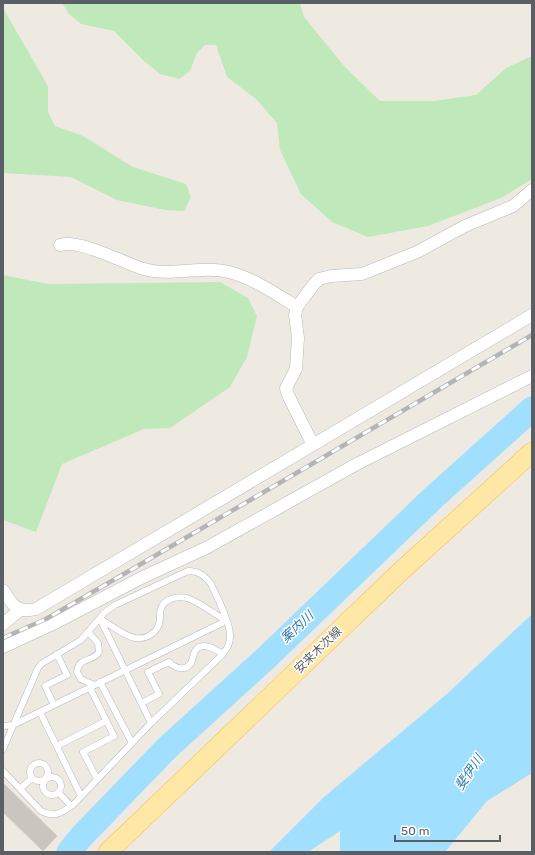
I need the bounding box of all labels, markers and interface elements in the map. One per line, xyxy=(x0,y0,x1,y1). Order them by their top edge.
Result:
water label: 案内川 xyxy=(278,607,318,646)
street label: 安来木次線 xyxy=(292,624,344,676)
water label: 斐伊川 xyxy=(452,750,487,792)
scale bar xyxy=(395,817,500,843)
text: 50 m xyxy=(401,824,429,838)

